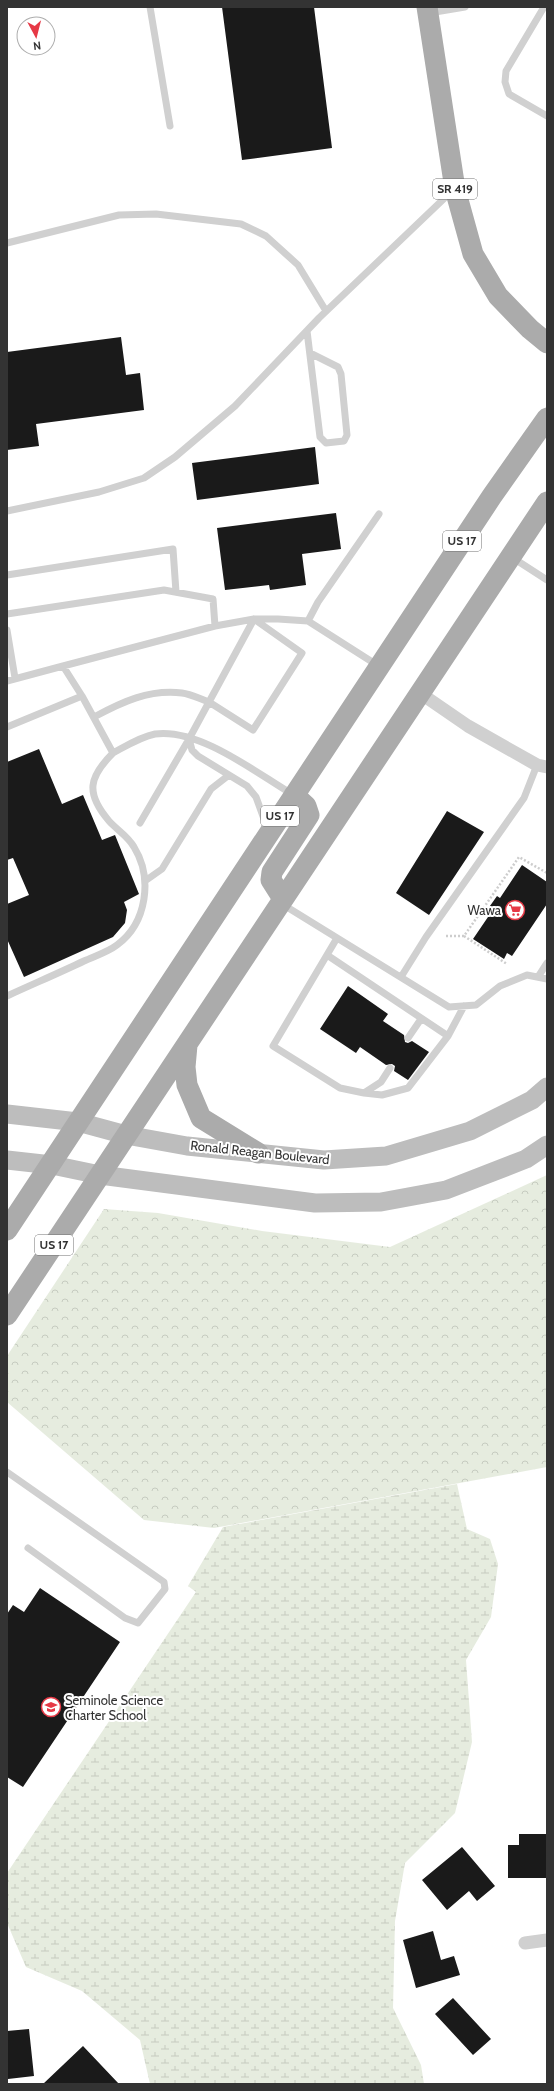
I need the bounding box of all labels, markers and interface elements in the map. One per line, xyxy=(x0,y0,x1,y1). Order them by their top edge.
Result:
north arrow xyxy=(16,16,56,56)
text: N xyxy=(33,39,42,53)
road number: SR 419 xyxy=(433,179,477,199)
road number: US 17 xyxy=(443,531,481,551)
road number: US 17 xyxy=(261,806,299,826)
supermarket icon: Wawa xyxy=(504,899,526,921)
place label: Wawa xyxy=(468,902,502,918)
street label: Ronald Reagan Boulevard xyxy=(190,1137,330,1167)
road number: US 17 xyxy=(35,1235,73,1255)
place label: Seminole Science Charter School xyxy=(65,1692,163,1723)
school or university icon: Seminole Science Charter School xyxy=(40,1696,62,1718)

